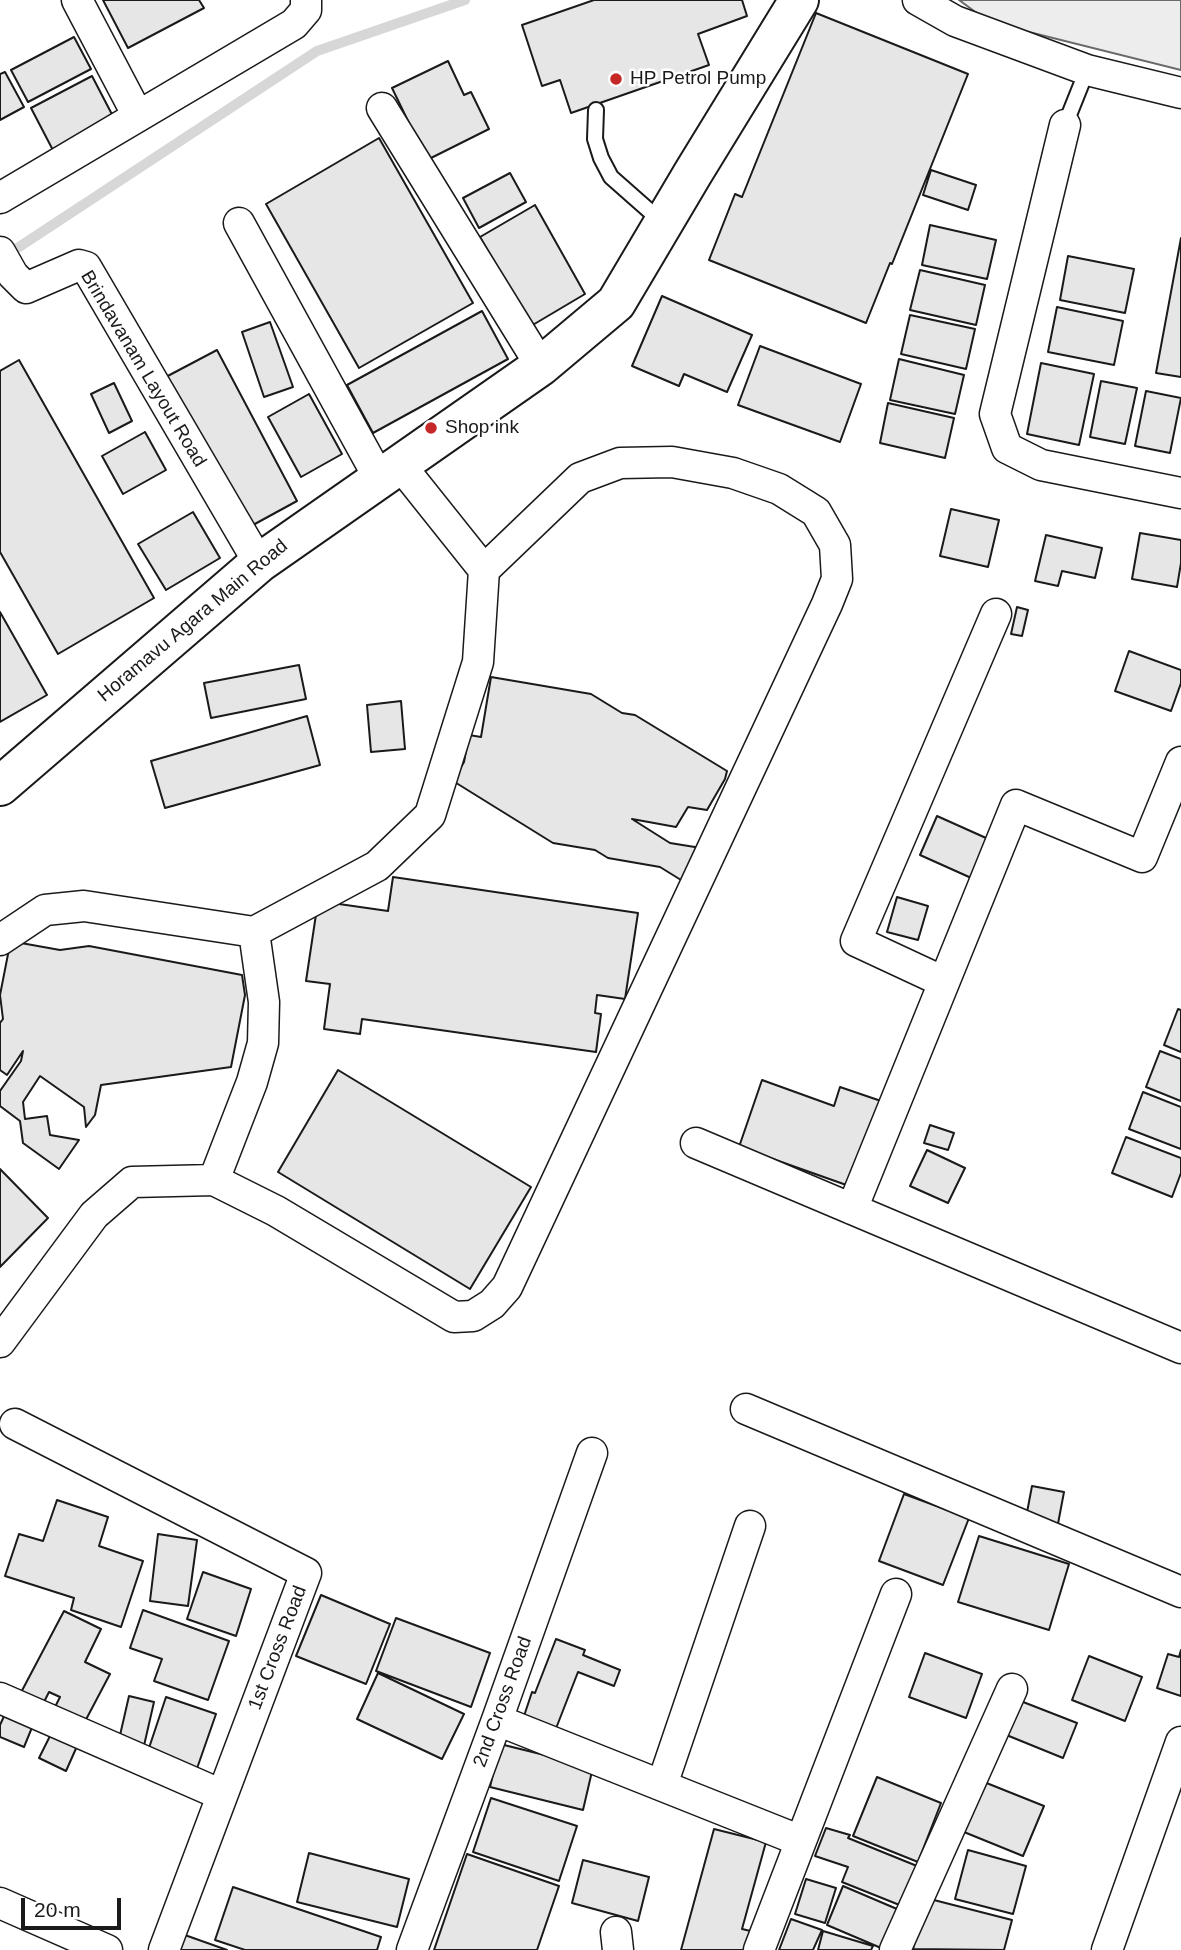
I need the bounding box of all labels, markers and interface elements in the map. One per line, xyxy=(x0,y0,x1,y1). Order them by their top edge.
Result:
place label: HP Petrol Pump xyxy=(630,68,766,90)
marker: HP Petrol Pump xyxy=(608,71,624,87)
street label: Brindavanam Layout Road xyxy=(75,267,211,471)
place label: Shop ink xyxy=(445,417,519,439)
marker: Shop ink xyxy=(423,420,439,436)
street label: Horamavu Agara Main Road xyxy=(93,535,293,707)
street label: 1st Cross Road xyxy=(244,1583,312,1713)
street label: 2nd Cross Road xyxy=(469,1634,537,1770)
scale bar xyxy=(24,1884,124,1928)
text: 20 m xyxy=(34,1898,81,1921)

